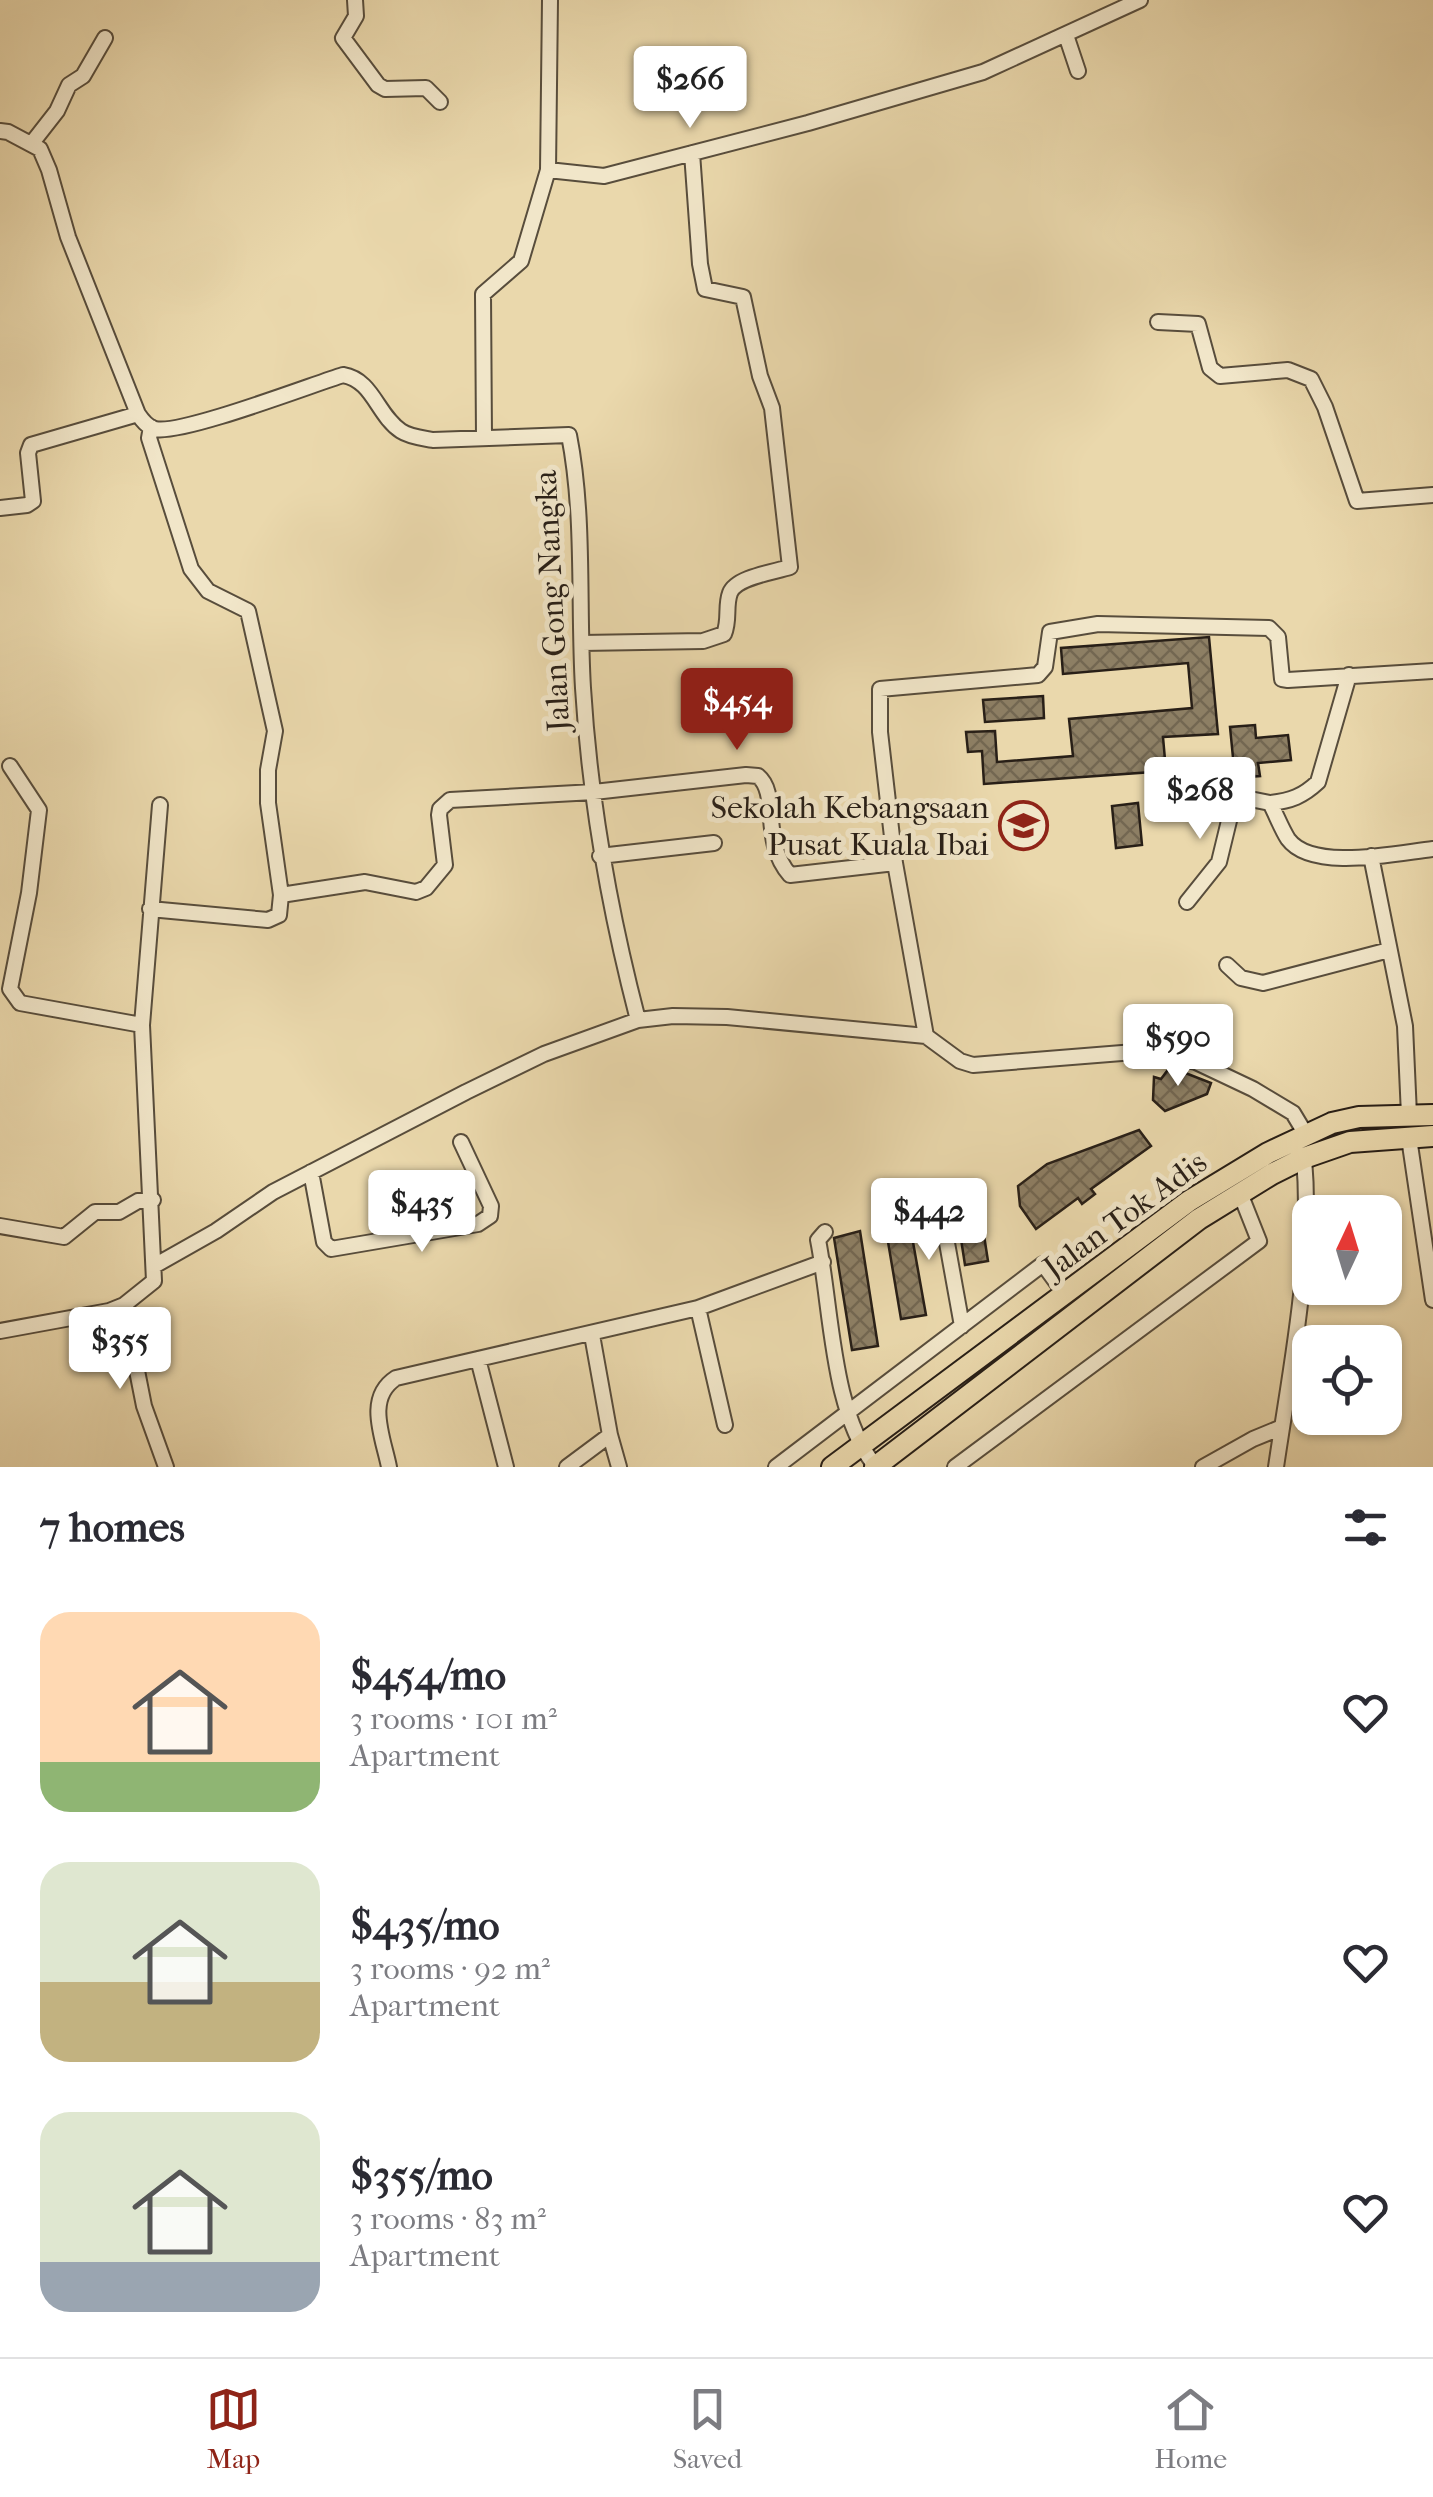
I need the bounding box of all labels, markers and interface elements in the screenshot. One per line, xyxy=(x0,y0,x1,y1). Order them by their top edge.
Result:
pin: $266 xyxy=(631,46,749,131)
text: $266 xyxy=(656,60,724,97)
street label: Jalan Gong Nangka xyxy=(527,468,577,736)
pin: $454 xyxy=(678,668,796,753)
text: $454 xyxy=(703,682,771,719)
pin: $268 xyxy=(1141,757,1259,842)
text: $268 xyxy=(1166,771,1234,808)
place label: Sekolah Kebangsaan Pusat Kuala Ibai xyxy=(711,789,990,863)
school or university icon: Sekolah Kebangsaan Pusat Kuala Ibai xyxy=(998,799,1050,851)
pin: $590 xyxy=(1119,1004,1237,1089)
text: $590 xyxy=(1145,1018,1211,1055)
street label: Jalan Tok Adis xyxy=(1034,1143,1214,1288)
pin: $435 xyxy=(363,1170,481,1255)
pin: $442 xyxy=(870,1178,988,1263)
text: $435 xyxy=(390,1184,454,1221)
text: $442 xyxy=(893,1192,965,1229)
north arrow xyxy=(1292,1195,1402,1305)
map controls xyxy=(1292,1195,1402,1435)
pin: $355 xyxy=(61,1307,179,1392)
text: $355 xyxy=(91,1321,149,1358)
button: locate xyxy=(1292,1325,1402,1435)
icon: filters xyxy=(1338,1500,1393,1555)
text: 7 homes xyxy=(40,1503,185,1552)
text: $454/mo xyxy=(350,1651,506,1700)
icon: home xyxy=(120,1652,240,1772)
icon: heart xyxy=(1338,1685,1393,1740)
text: 3 rooms · 101 m² xyxy=(350,1700,557,1737)
text: Apartment xyxy=(350,1737,500,1774)
text: $435/mo xyxy=(350,1901,500,1950)
icon: home xyxy=(120,1902,240,2022)
icon: heart xyxy=(1338,1935,1393,1990)
text: 3 rooms · 92 m² xyxy=(350,1950,550,1987)
text: Apartment xyxy=(350,1987,500,2024)
text: $355/mo xyxy=(350,2151,493,2200)
icon: home xyxy=(120,2152,240,2272)
icon: heart xyxy=(1338,2185,1393,2240)
text: 3 rooms · 83 m² xyxy=(350,2200,546,2237)
text: Apartment xyxy=(350,2237,500,2274)
tab: Map xyxy=(206,2382,261,2475)
tab: Saved xyxy=(673,2382,742,2475)
tab: Home xyxy=(1154,2382,1227,2475)

